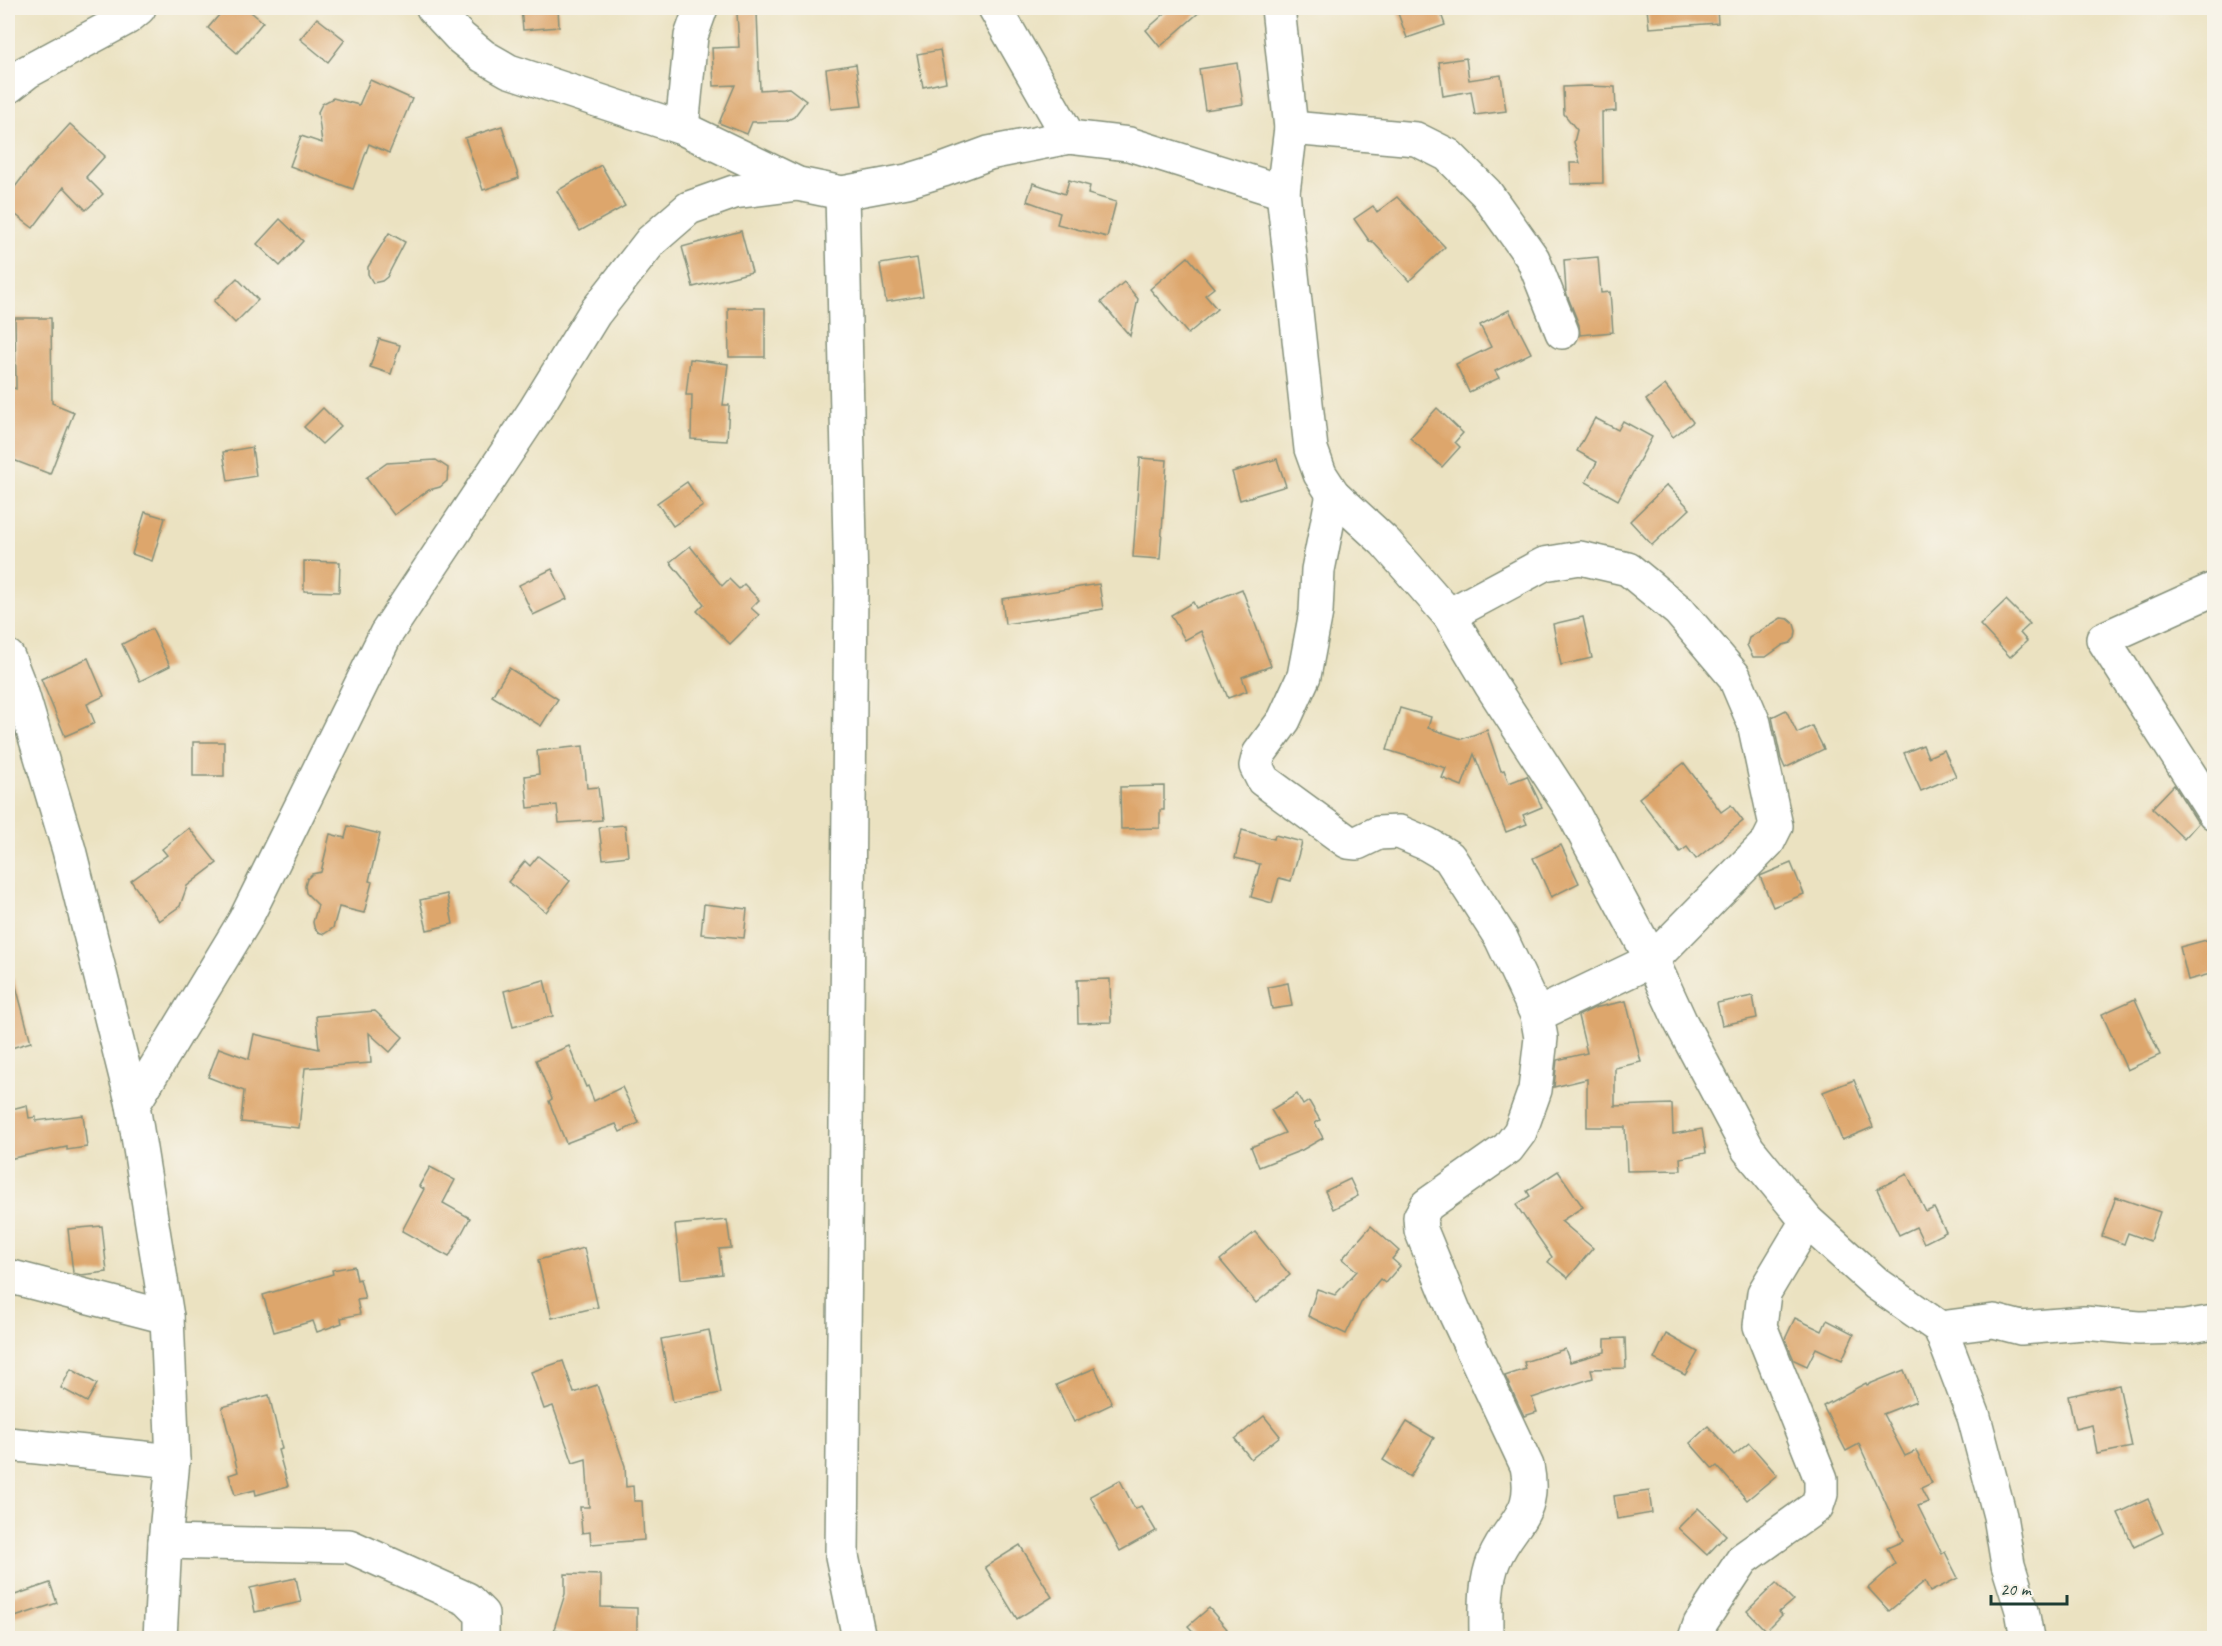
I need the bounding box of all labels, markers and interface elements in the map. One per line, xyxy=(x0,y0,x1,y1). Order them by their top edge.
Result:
scale bar xyxy=(1991,1568,2068,1606)
text: 20 m xyxy=(2000,1578,2033,1600)

